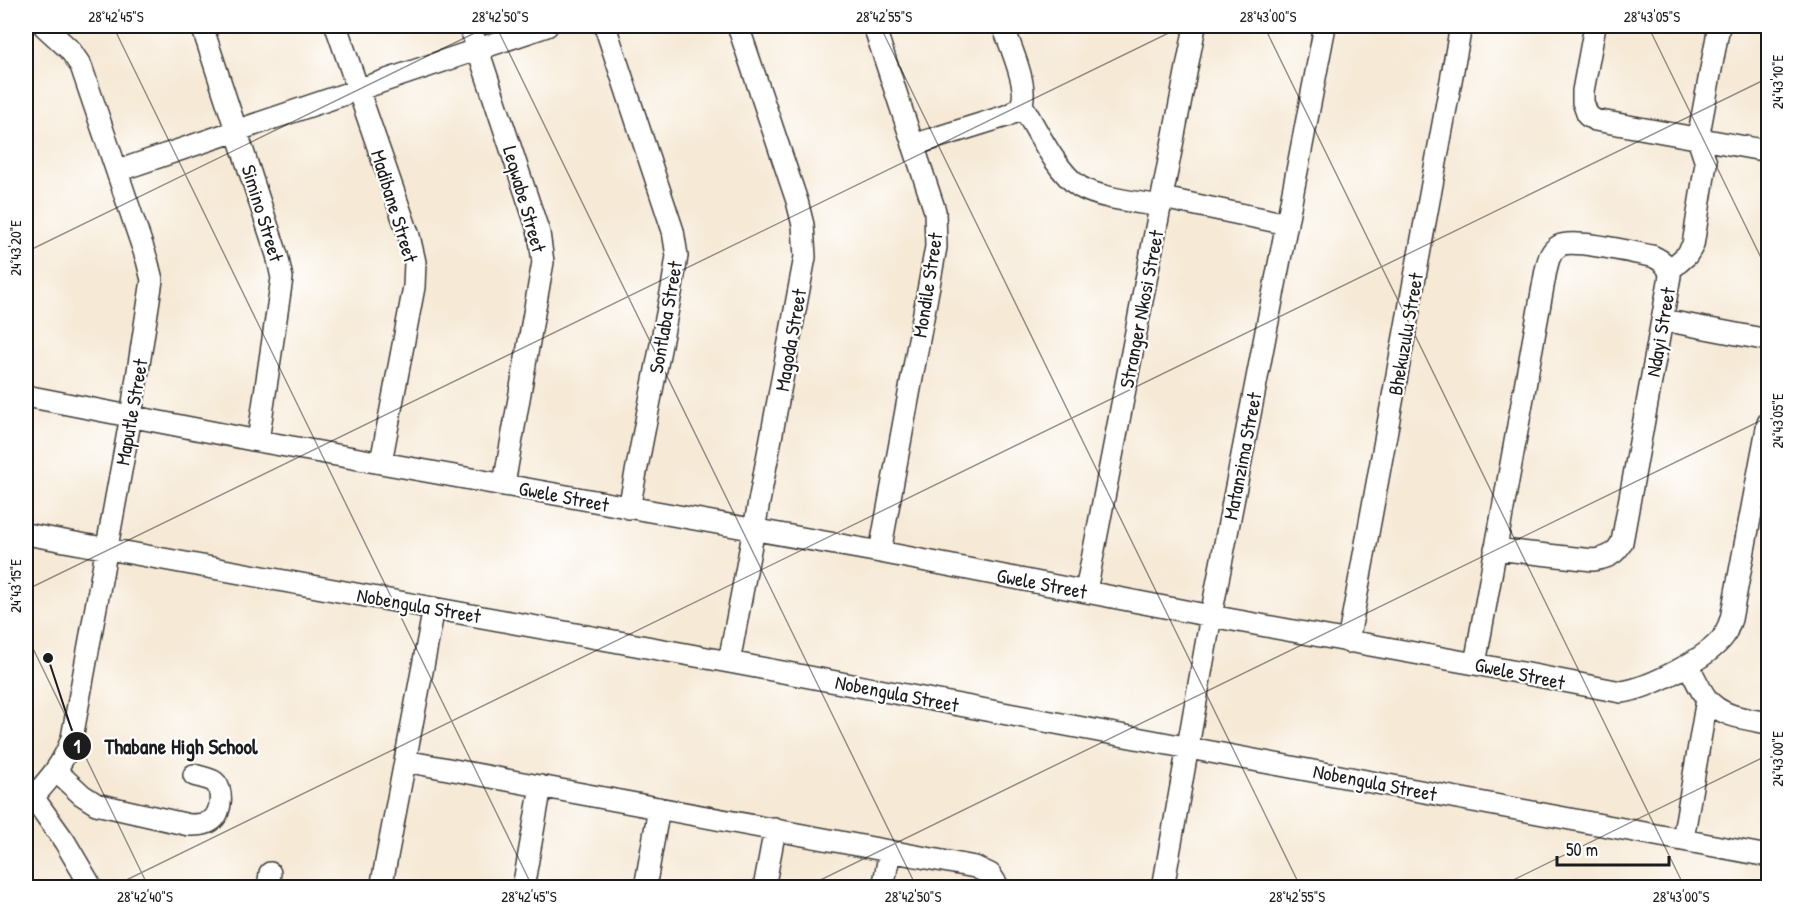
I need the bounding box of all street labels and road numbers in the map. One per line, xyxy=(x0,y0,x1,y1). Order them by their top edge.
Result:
street label: Leqwabe Street xyxy=(497,143,553,256)
street label: Madibane Street xyxy=(365,146,425,267)
street label: Simino Street xyxy=(235,161,291,266)
street label: Stranger Nkosi Street xyxy=(1112,227,1170,390)
street label: Mondile Street xyxy=(905,230,949,339)
street label: Sontlaba Street xyxy=(642,258,688,375)
street label: Bhekuzulu Street xyxy=(1381,270,1429,397)
street label: Ndayi Street xyxy=(1639,284,1681,379)
street label: Magoda Street xyxy=(768,286,812,393)
street label: Maputle Street xyxy=(108,356,154,467)
street label: Matanzima Street xyxy=(1216,389,1268,522)
street label: Gwele Street xyxy=(517,474,612,518)
street label: Gwele Street xyxy=(995,561,1090,605)
street label: Nobengula Street xyxy=(355,581,484,629)
street label: Gwele Street xyxy=(1473,650,1569,696)
street label: Nobengula Street xyxy=(833,668,962,718)
street label: Nobengula Street xyxy=(1311,757,1440,807)

